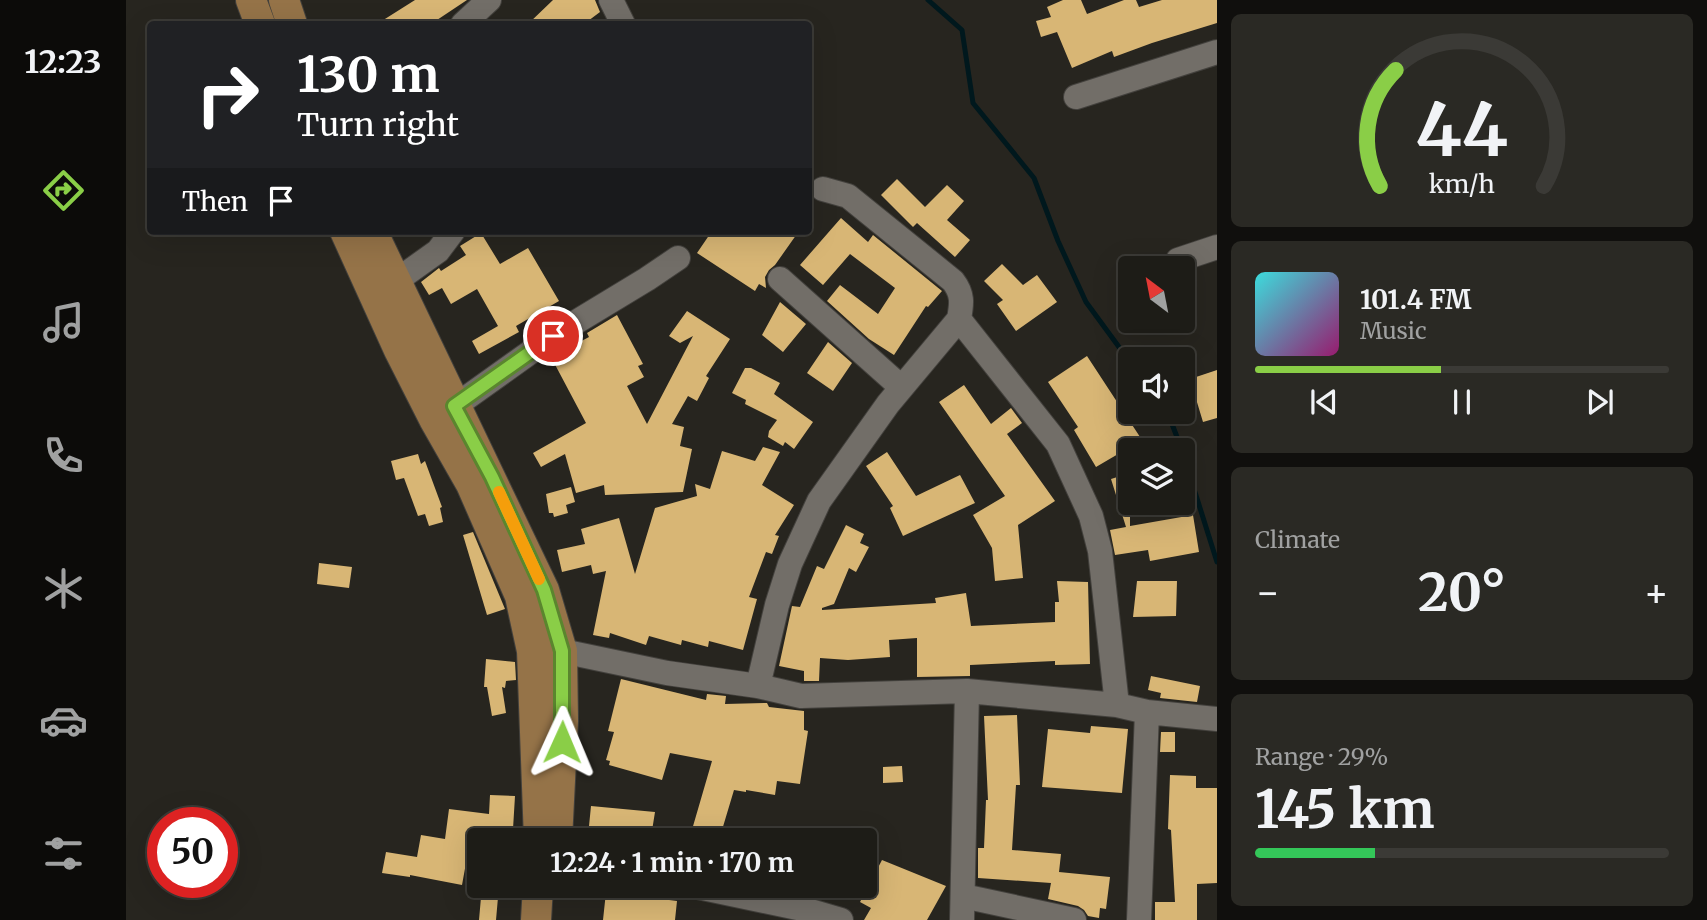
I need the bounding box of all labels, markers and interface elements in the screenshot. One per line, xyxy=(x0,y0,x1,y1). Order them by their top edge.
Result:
text: 12:23 xyxy=(24,42,102,82)
text: 130 m xyxy=(297,44,440,105)
icon: right xyxy=(182,49,273,140)
text: 44 xyxy=(1416,85,1508,177)
text: Turn right xyxy=(297,105,459,145)
icon: directions xyxy=(39,166,88,215)
text: km/h xyxy=(1429,168,1495,200)
icon: arrive xyxy=(262,182,300,220)
text: Then xyxy=(182,185,248,218)
north arrow xyxy=(1118,256,1195,332)
map controls xyxy=(1118,256,1195,515)
text: 101.4 FM xyxy=(1360,283,1472,316)
icon: music xyxy=(39,298,88,347)
pin xyxy=(523,306,583,366)
text: Music xyxy=(1360,316,1427,345)
icon: arrive xyxy=(534,317,572,355)
button: sound xyxy=(1118,347,1195,424)
icon: previous xyxy=(1305,383,1343,421)
icon: pause xyxy=(1443,383,1481,421)
icon: next xyxy=(1581,383,1619,421)
icon: phone xyxy=(39,431,88,480)
button: layers xyxy=(1118,438,1195,515)
text: Climate xyxy=(1255,525,1340,554)
text: 20° xyxy=(1418,560,1506,625)
icon: climate xyxy=(39,564,88,613)
text: − xyxy=(1255,569,1280,616)
text: + xyxy=(1644,569,1669,616)
icon: car xyxy=(39,696,88,745)
position arrow xyxy=(525,705,599,779)
text: Range · 29% xyxy=(1255,742,1388,771)
text: 145 km xyxy=(1255,777,1434,842)
speed limit sign: 50 xyxy=(147,807,238,898)
icon: filters xyxy=(39,829,88,878)
text: 12:24 · 1 min · 170 m xyxy=(550,846,794,879)

